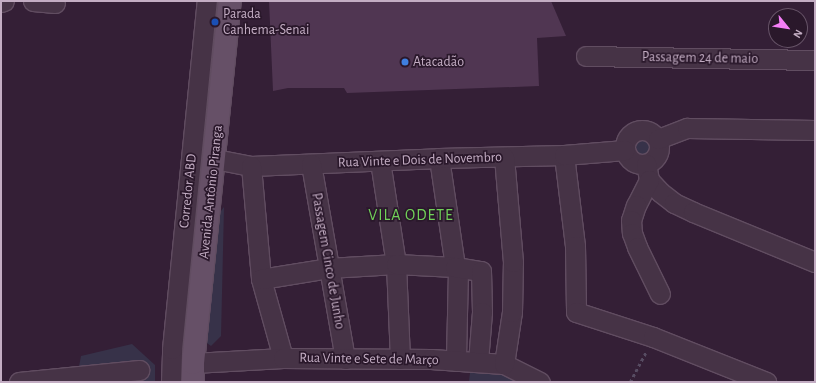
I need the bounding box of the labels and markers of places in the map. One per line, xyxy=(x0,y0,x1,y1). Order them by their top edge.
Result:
place label: Parada Canhema-Senai xyxy=(223,6,309,38)
marker: Parada Canhema-Senai xyxy=(210,17,220,27)
place label: Atacadão xyxy=(413,54,464,70)
marker: Atacadão xyxy=(400,57,410,67)

